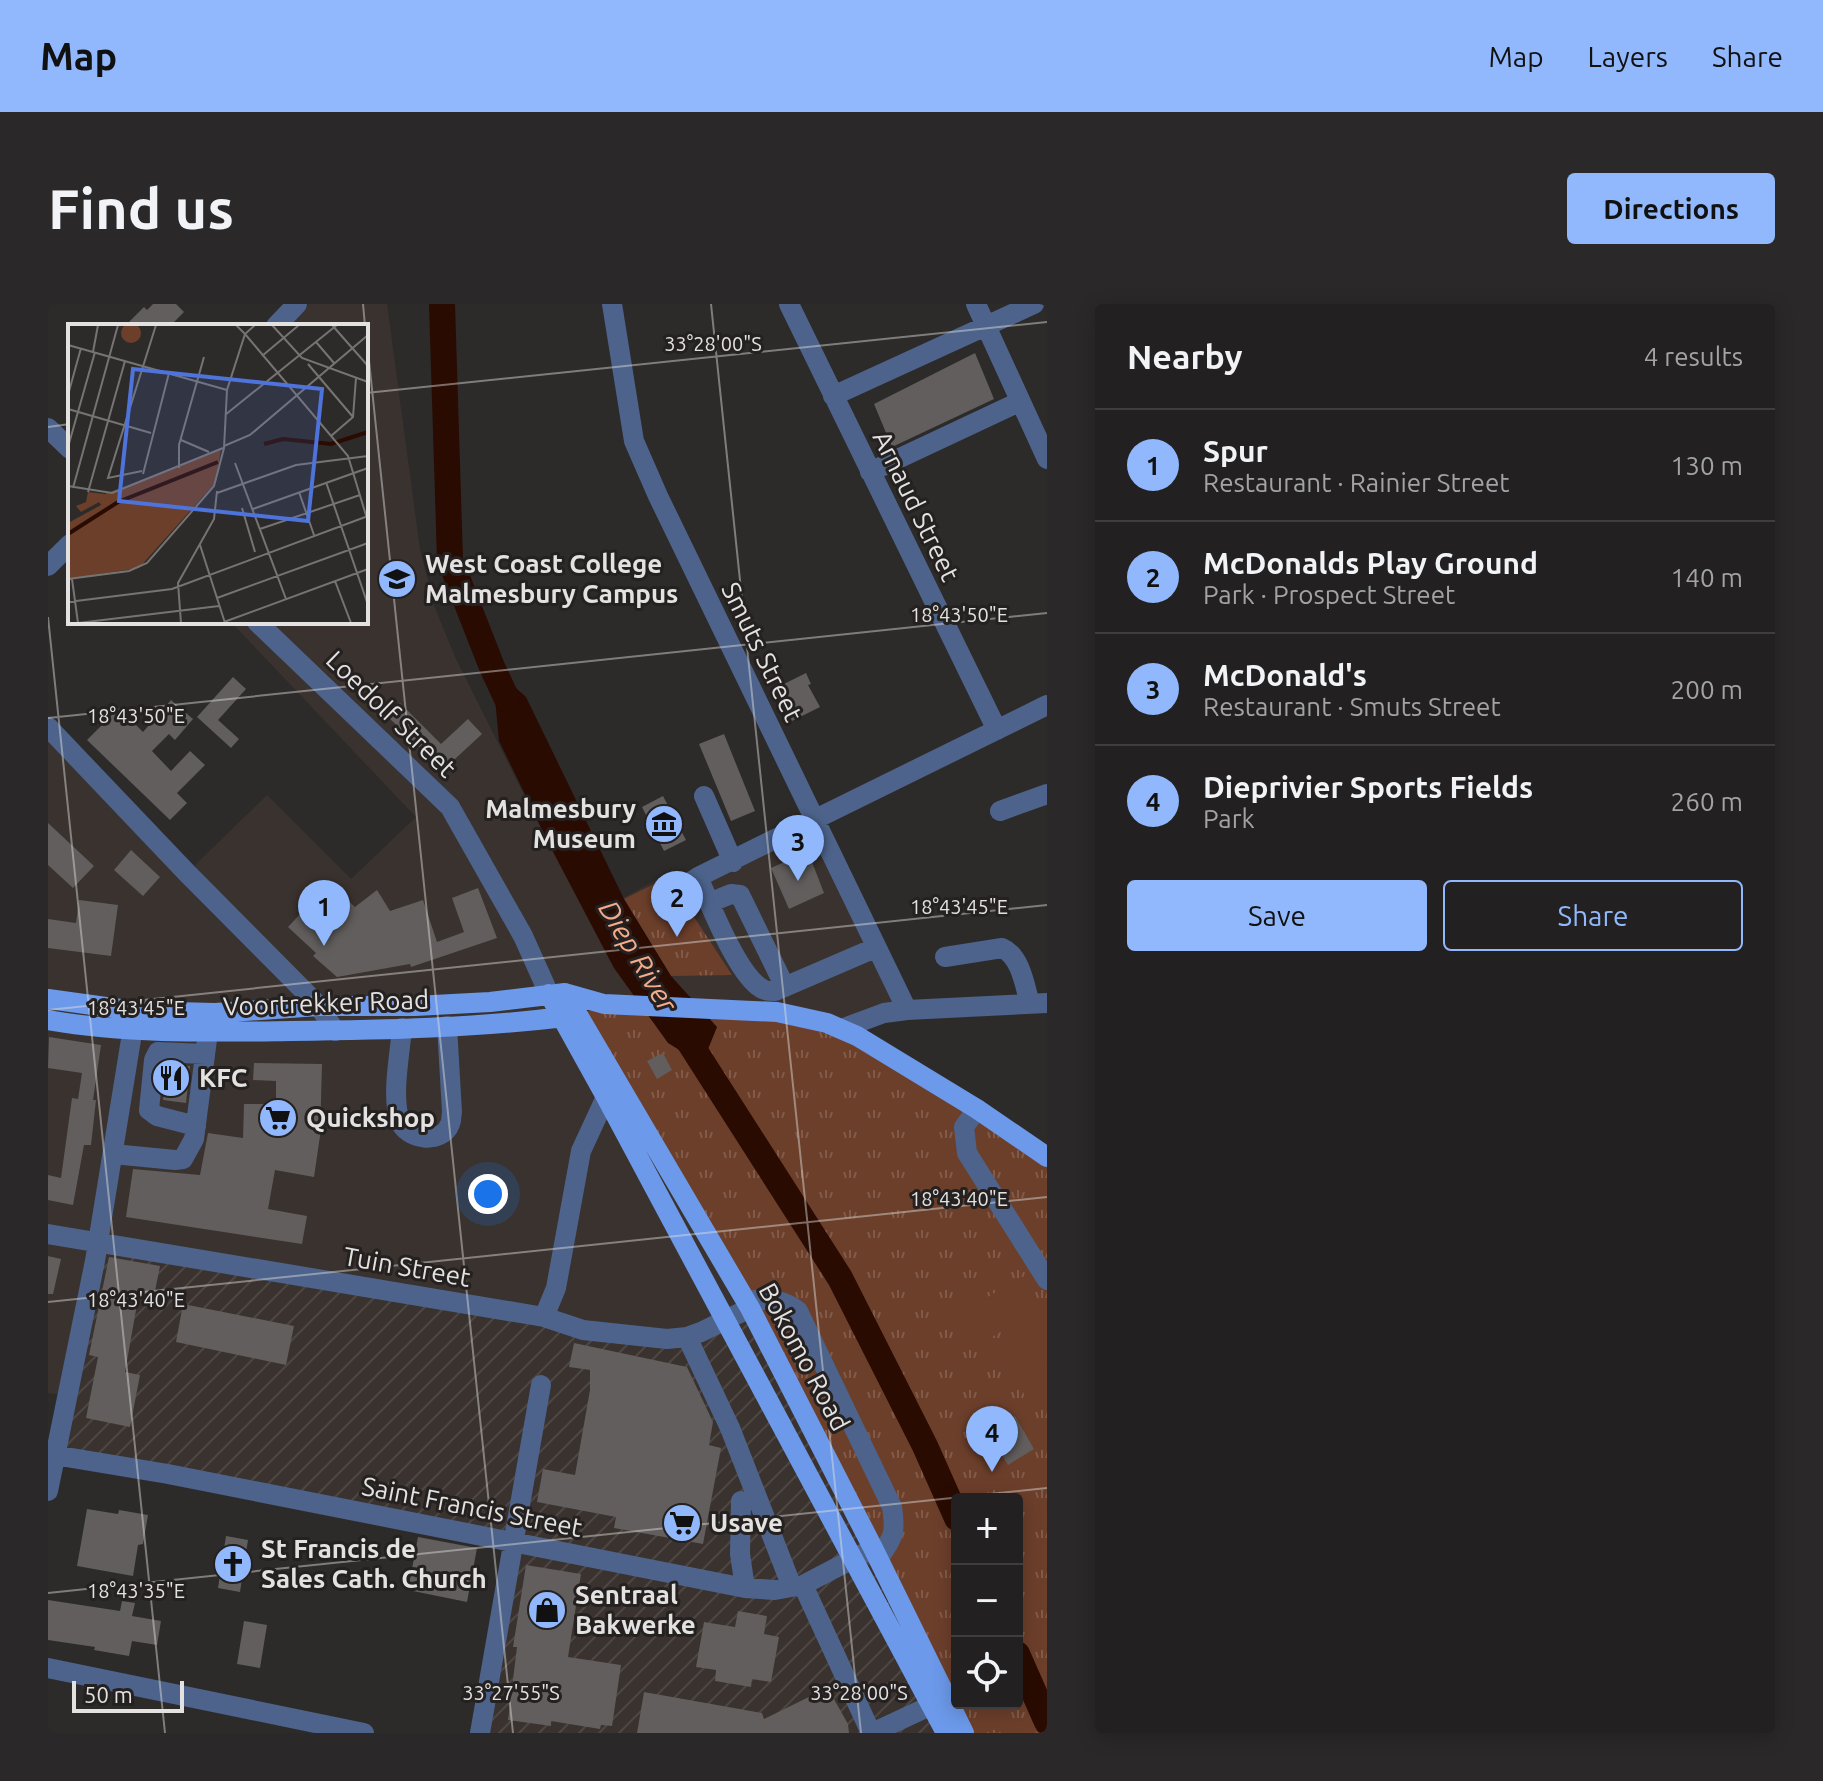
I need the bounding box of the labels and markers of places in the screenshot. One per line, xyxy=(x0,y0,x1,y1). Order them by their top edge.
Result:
place label: West Coast College Malmesbury Campus xyxy=(425,549,678,608)
school or university icon: West Coast College Malmesbury Campus xyxy=(376,558,418,600)
place label: Malmesbury Museum xyxy=(485,794,636,853)
museum icon: Malmesbury Museum xyxy=(643,803,685,845)
pin: 3 xyxy=(772,815,824,881)
pin: 2 xyxy=(651,871,703,937)
pin: 1 xyxy=(298,880,350,946)
restaurant icon: KFC xyxy=(150,1057,192,1099)
place label: KFC xyxy=(199,1063,248,1092)
supermarket icon: Quickshop xyxy=(257,1097,299,1139)
place label: Quickshop xyxy=(306,1103,435,1132)
pin: 4 xyxy=(966,1406,1018,1472)
supermarket icon: Usave xyxy=(661,1502,703,1544)
place label: Usave xyxy=(710,1508,783,1537)
place label: St Francis de Sales Cath. Church xyxy=(261,1534,487,1593)
church icon: St Francis de Sales Cath. Church xyxy=(212,1543,254,1585)
place label: Sentraal Bakwerke xyxy=(575,1580,696,1639)
shop icon: Sentraal Bakwerke xyxy=(526,1589,568,1631)

